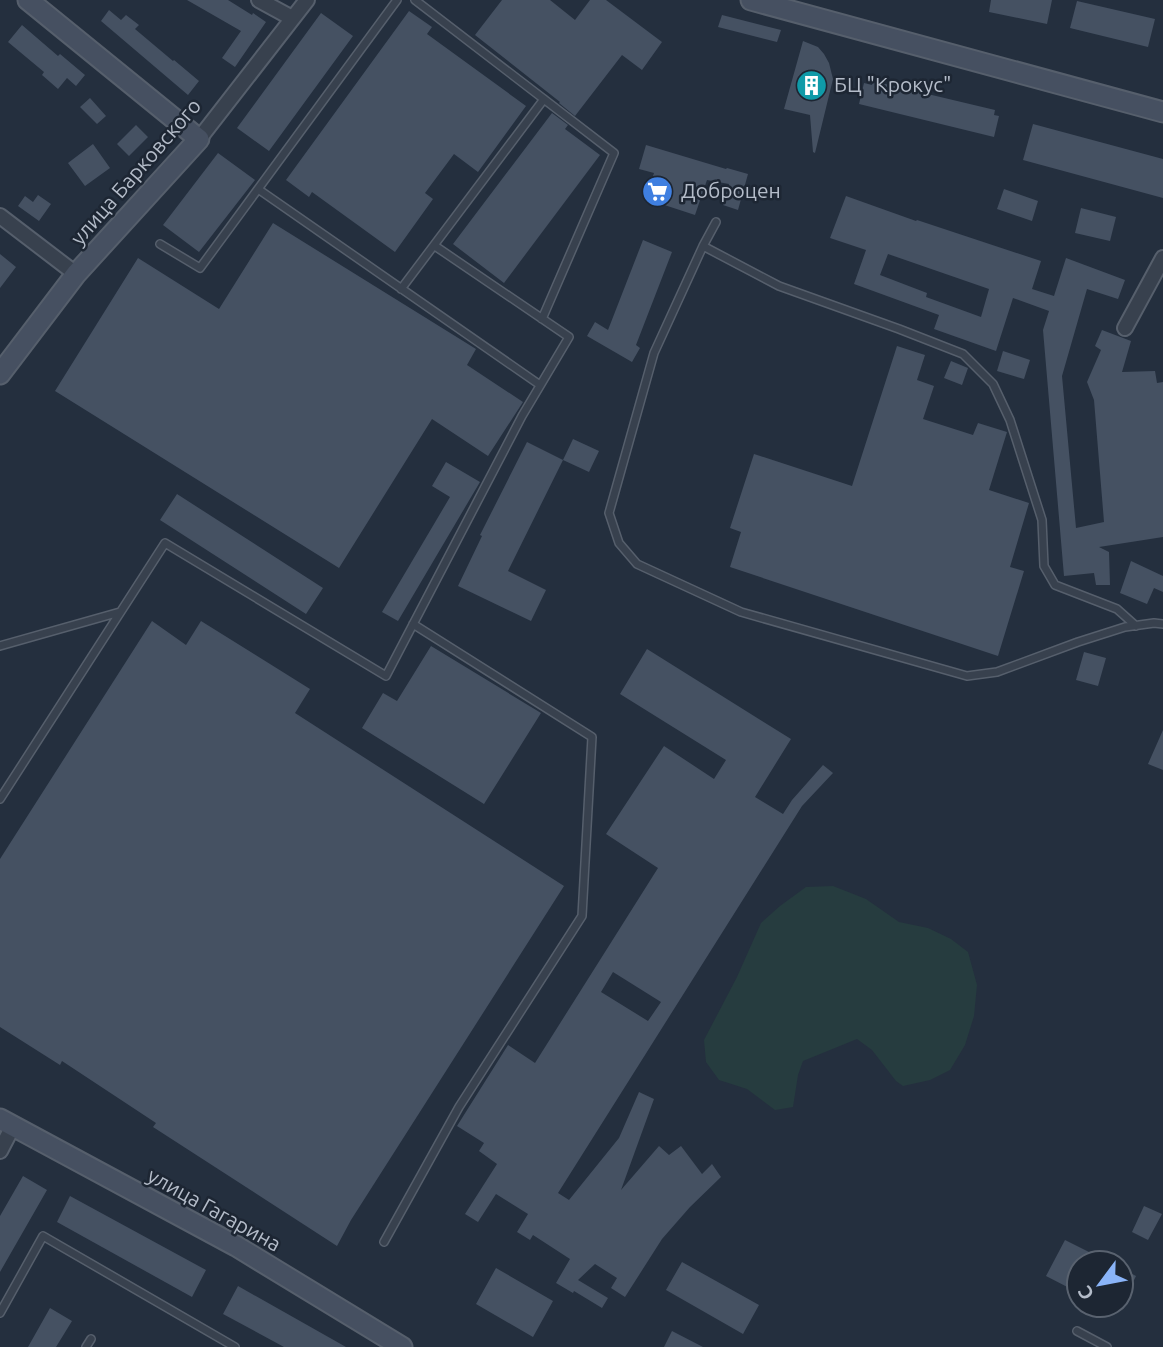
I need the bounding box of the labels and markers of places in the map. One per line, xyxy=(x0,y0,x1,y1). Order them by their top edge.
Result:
building icon: БЦ "Крокус" xyxy=(794,68,828,102)
place label: БЦ "Крокус" xyxy=(834,72,951,96)
supermarket icon: Доброцен xyxy=(641,174,675,208)
place label: Доброцен xyxy=(681,178,781,202)

